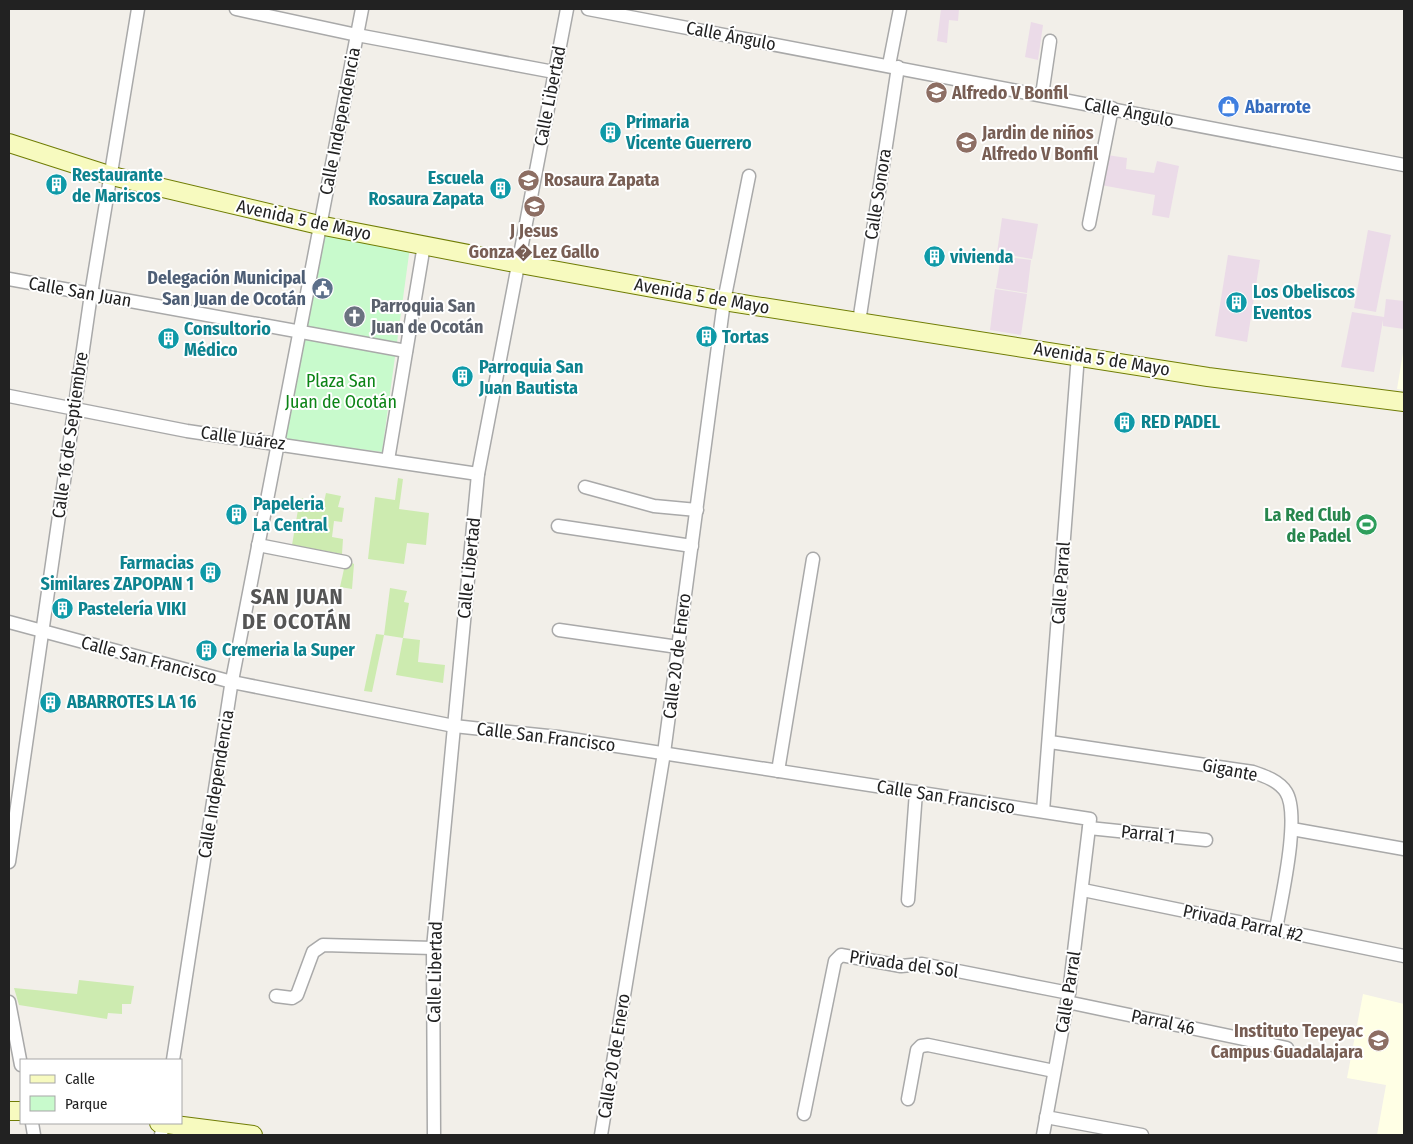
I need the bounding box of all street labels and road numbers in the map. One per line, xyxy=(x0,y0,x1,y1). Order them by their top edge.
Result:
street label: Calle Ángulo xyxy=(684,16,778,55)
street label: Calle Libertad xyxy=(530,44,570,148)
street label: Calle Independencia xyxy=(315,45,365,197)
street label: Calle Ángulo xyxy=(1082,92,1176,131)
street label: Calle Sonora xyxy=(860,147,896,241)
street label: Avenida 5 de Mayo xyxy=(235,195,373,245)
street label: Calle San Juan xyxy=(27,272,133,312)
street label: Avenida 5 de Mayo xyxy=(633,273,771,319)
street label: Avenida 5 de Mayo xyxy=(1033,337,1171,381)
street label: Calle 16 de Septiembre xyxy=(47,350,93,520)
street label: Calle Juárez xyxy=(199,421,287,455)
street label: Calle Libertad xyxy=(453,516,485,620)
street label: Calle Parral xyxy=(1047,541,1075,625)
street label: Calle 20 de Enero xyxy=(658,592,696,720)
street label: Calle San Francisco xyxy=(79,631,219,689)
street label: Calle Independencia xyxy=(193,708,239,860)
street label: Calle San Francisco xyxy=(475,718,617,756)
street label: Gigante xyxy=(1201,754,1260,786)
street label: Calle San Francisco xyxy=(875,775,1017,819)
street label: Parral 1 xyxy=(1120,820,1176,848)
street label: Privada Parral #2 xyxy=(1181,900,1305,946)
street label: Calle Libertad xyxy=(423,921,447,1023)
street label: Privada del Sol xyxy=(848,945,960,983)
street label: Calle Parral xyxy=(1051,949,1085,1035)
street label: Calle 20 de Enero xyxy=(593,992,635,1120)
street label: Parral 46 xyxy=(1129,1005,1197,1039)

